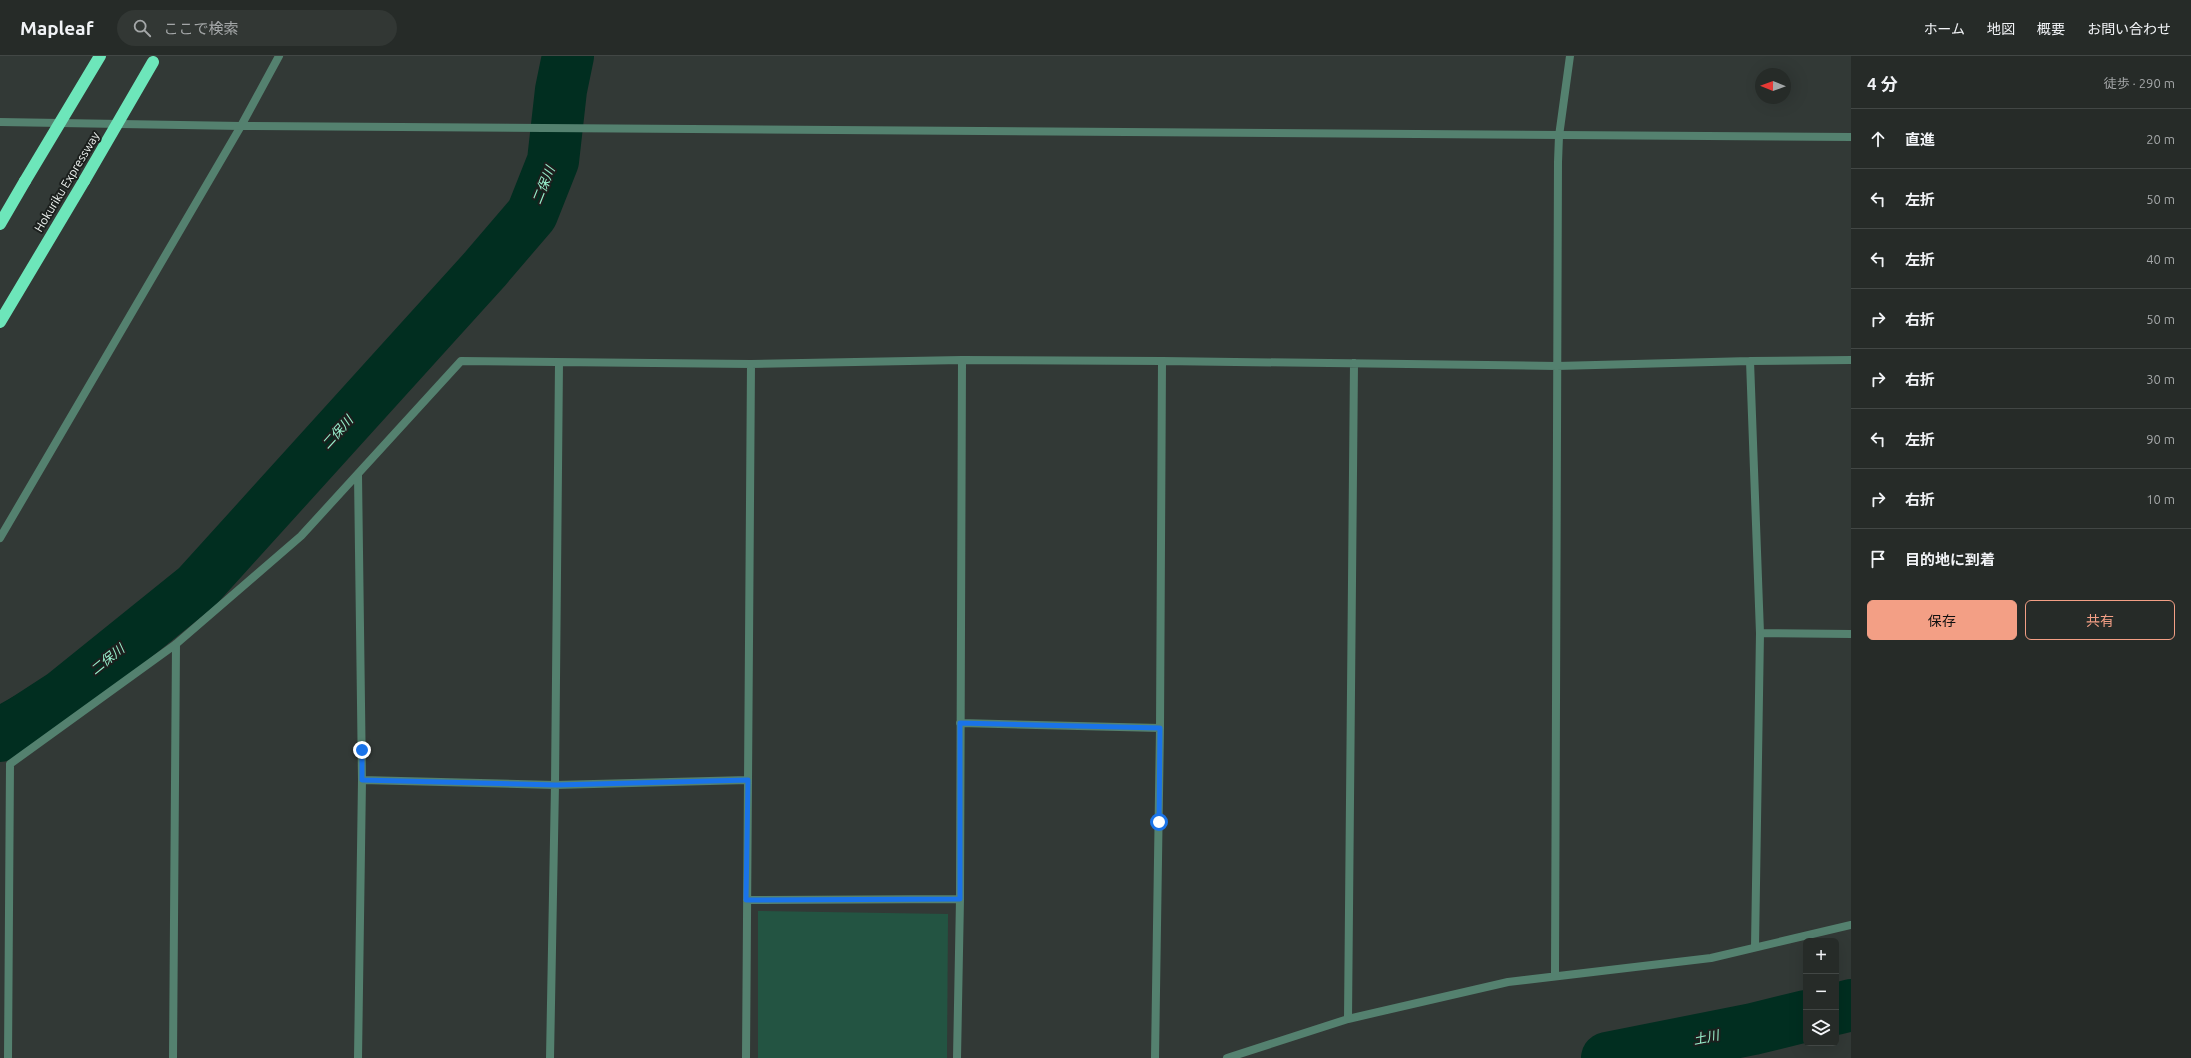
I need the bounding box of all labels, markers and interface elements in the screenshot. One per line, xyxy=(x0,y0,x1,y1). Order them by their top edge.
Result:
search box xyxy=(117,10,397,46)
text: Mapleaf xyxy=(20,17,93,39)
icon: search xyxy=(131,17,153,39)
text: ここで検索 xyxy=(163,20,238,37)
text: ホーム xyxy=(1923,21,1965,37)
text: 地図 xyxy=(1987,21,2015,37)
text: 概要 xyxy=(2037,21,2065,37)
text: お問い合わせ xyxy=(2087,21,2171,37)
north arrow xyxy=(1755,68,1791,104)
text: 4 分 xyxy=(1867,74,1898,93)
text: 徒歩 · 290 m xyxy=(2104,76,2175,90)
icon: ahead xyxy=(1867,128,1889,150)
street label: Hokuriku Expressway xyxy=(32,129,102,234)
text: 直進 xyxy=(1905,131,1935,148)
text: 20 m xyxy=(2146,132,2175,146)
water label: 二保川 xyxy=(529,162,558,206)
icon: left xyxy=(1867,188,1889,210)
text: 左折 xyxy=(1905,191,1935,208)
text: 50 m xyxy=(2146,192,2175,206)
icon: left xyxy=(1867,248,1889,270)
text: 左折 xyxy=(1905,251,1935,268)
text: 40 m xyxy=(2146,252,2175,266)
icon: right xyxy=(1867,308,1889,330)
text: 右折 xyxy=(1905,311,1935,328)
text: 50 m xyxy=(2146,312,2175,326)
icon: right xyxy=(1867,368,1889,390)
text: 右折 xyxy=(1905,371,1935,388)
text: 30 m xyxy=(2146,372,2175,386)
water label: 二保川 xyxy=(319,411,357,451)
icon: left xyxy=(1867,428,1889,450)
text: 左折 xyxy=(1905,431,1935,448)
text: 90 m xyxy=(2146,432,2175,446)
icon: right xyxy=(1867,488,1889,510)
text: 右折 xyxy=(1905,491,1935,508)
text: 10 m xyxy=(2146,492,2175,506)
icon: arrive xyxy=(1867,548,1889,570)
text: 目的地に到着 xyxy=(1905,551,1995,568)
button: 保存 xyxy=(1867,600,2017,640)
button: 共有 xyxy=(2025,600,2175,640)
water label: 二保川 xyxy=(87,640,128,677)
route end xyxy=(353,741,371,759)
route start xyxy=(1150,813,1168,831)
map controls xyxy=(1803,938,1839,1046)
button: + xyxy=(1803,938,1839,974)
button: − xyxy=(1803,974,1839,1010)
button: layers xyxy=(1803,1010,1839,1046)
water label: 土川 xyxy=(1692,1027,1722,1047)

